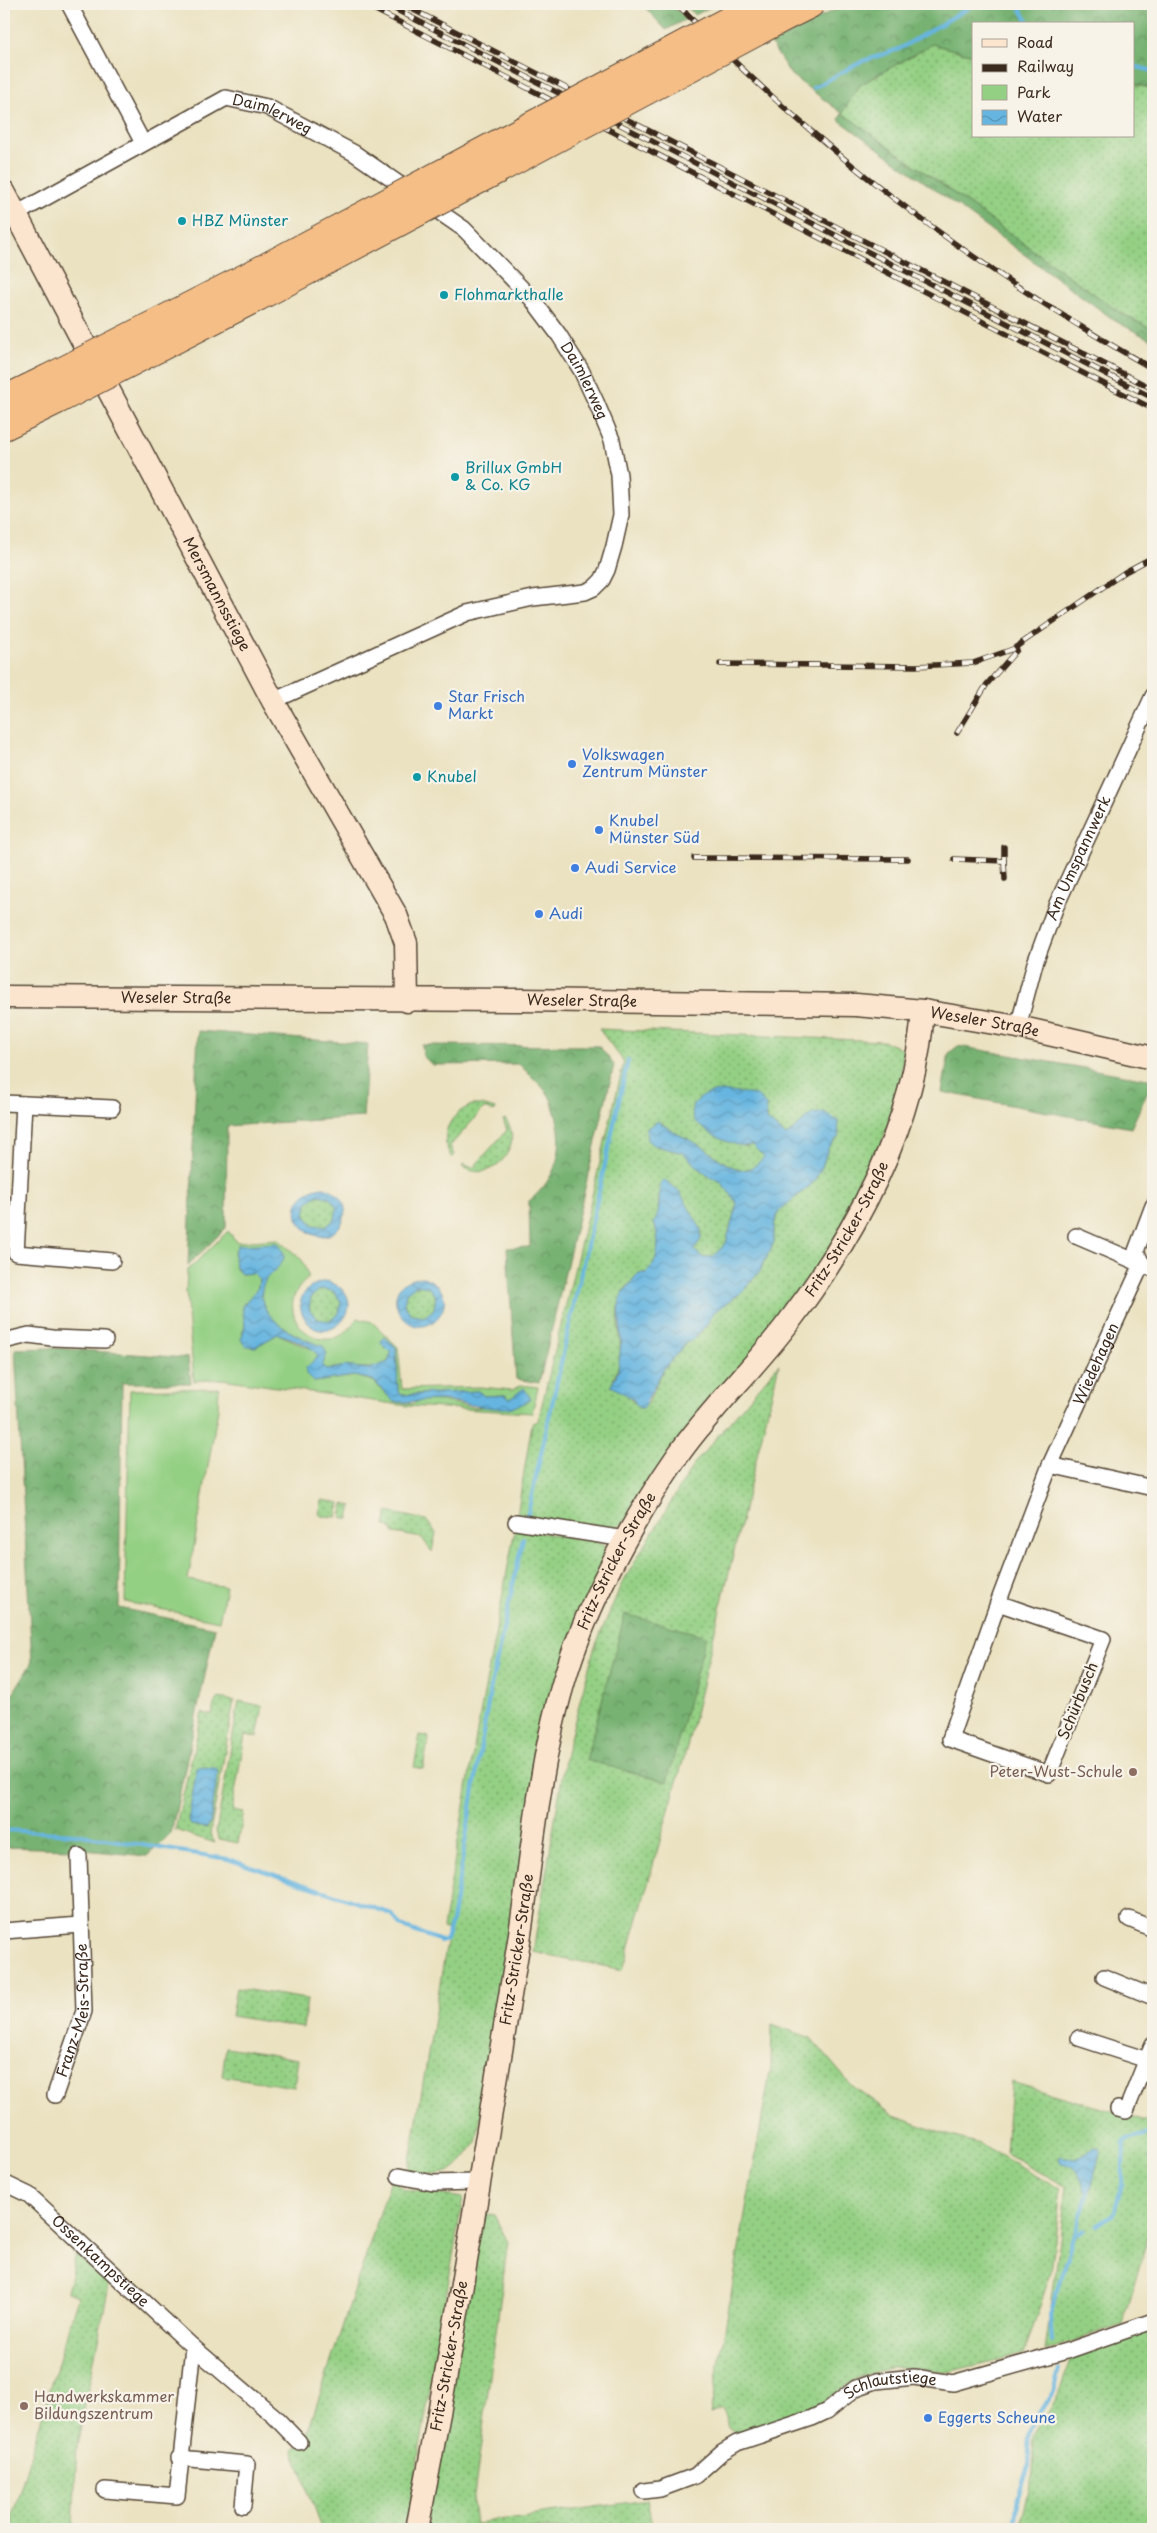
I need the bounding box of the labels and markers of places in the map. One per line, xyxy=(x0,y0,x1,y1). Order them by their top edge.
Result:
place label: HBZ Münster xyxy=(192,208,288,231)
marker: HBZ Münster xyxy=(176,215,188,227)
place label: Flohmarkthalle xyxy=(454,282,564,305)
marker: Flohmarkthalle xyxy=(438,289,450,301)
place label: Brillux GmbH & Co. KG xyxy=(465,455,562,495)
marker: Brillux GmbH & Co. KG xyxy=(449,471,461,483)
place label: Star Frisch Markt xyxy=(448,684,525,724)
marker: Star Frisch Markt xyxy=(432,700,444,712)
place label: Volkswagen Zentrum Münster xyxy=(582,742,708,782)
marker: Volkswagen Zentrum Münster xyxy=(566,758,578,770)
place label: Knubel xyxy=(427,764,477,787)
marker: Knubel xyxy=(411,771,423,783)
place label: Knubel Münster Süd xyxy=(609,808,700,848)
marker: Knubel Münster Süd xyxy=(593,824,605,836)
place label: Audi Service xyxy=(585,855,677,878)
marker: Audi Service xyxy=(569,862,581,874)
place label: Audi xyxy=(549,901,583,924)
marker: Audi xyxy=(533,908,545,920)
place label: Peter-Wust-Schule xyxy=(989,1759,1123,1782)
marker: Peter-Wust-Schule xyxy=(1127,1766,1139,1778)
place label: Handwerkskammer Bildungszentrum xyxy=(34,2384,174,2424)
marker: Handwerkskammer Bildungszentrum xyxy=(18,2400,30,2412)
place label: Eggerts Scheune xyxy=(938,2405,1056,2428)
marker: Eggerts Scheune xyxy=(922,2412,934,2424)

